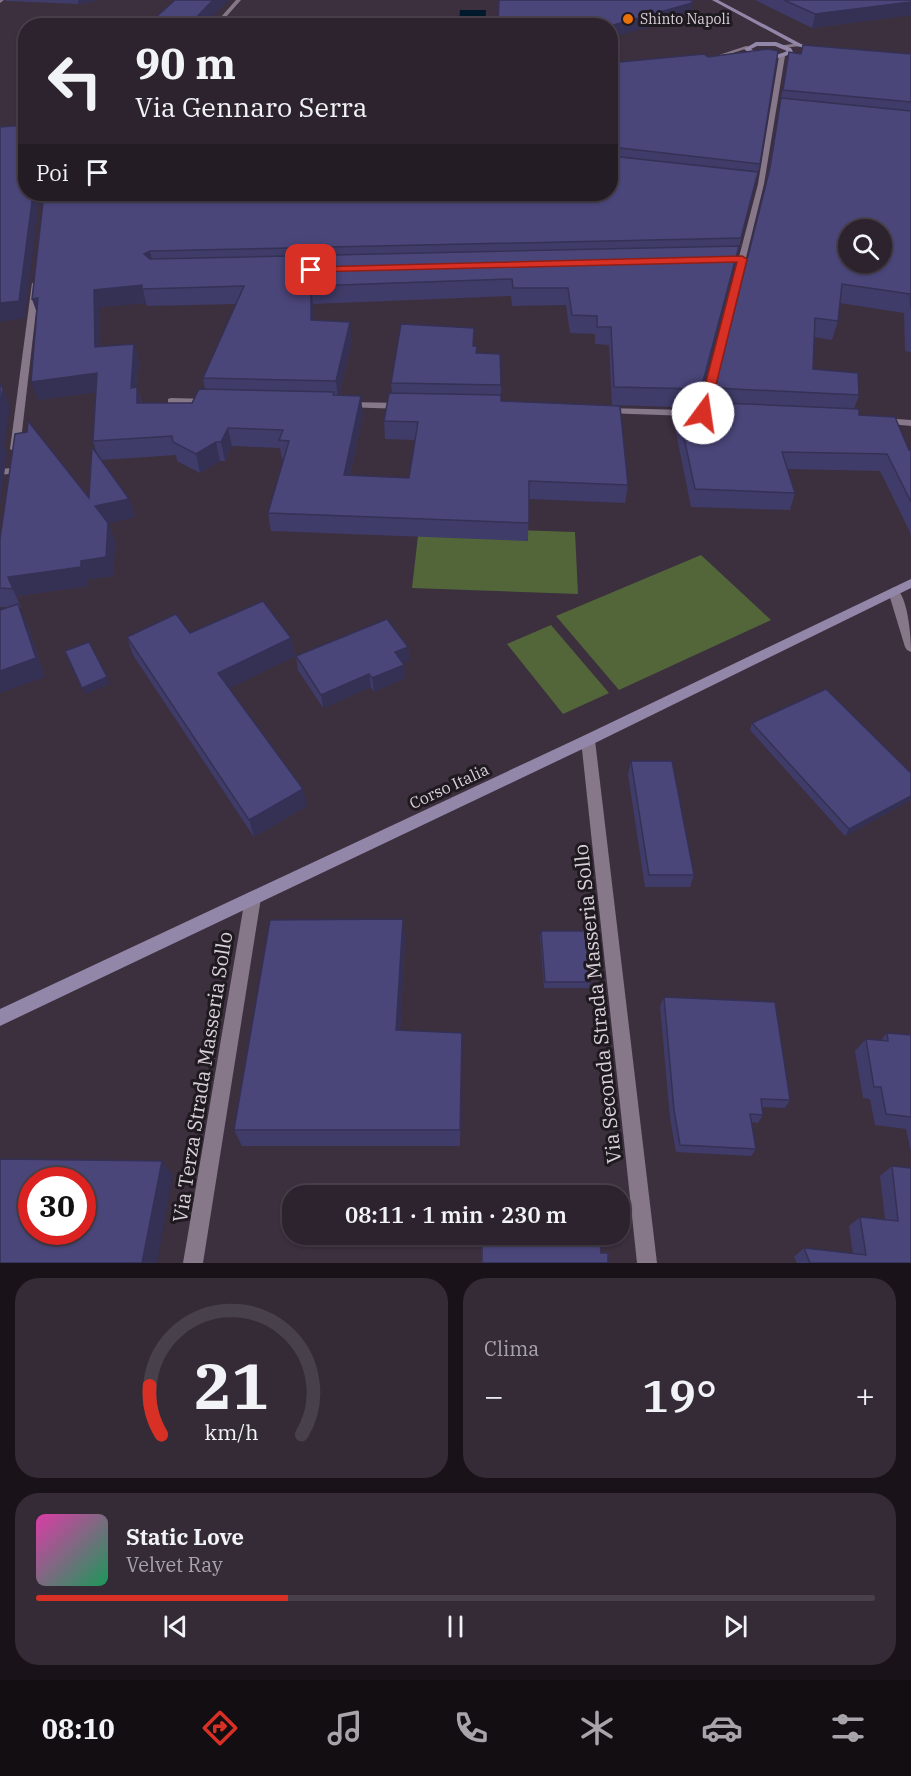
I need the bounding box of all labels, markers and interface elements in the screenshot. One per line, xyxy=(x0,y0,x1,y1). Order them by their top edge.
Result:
place label: Shinto Napoli xyxy=(640,10,730,28)
marker: Shinto Napoli xyxy=(621,12,635,26)
text: 90 m xyxy=(135,36,236,91)
icon: left xyxy=(36,42,114,120)
text: Via Gennaro Serra xyxy=(135,89,368,124)
icon: arrive xyxy=(81,156,114,189)
text: Poi xyxy=(36,158,69,187)
map controls xyxy=(838,219,892,273)
button: search xyxy=(838,219,892,273)
pin xyxy=(285,244,336,295)
icon: arrive xyxy=(294,253,327,286)
position arrow xyxy=(671,381,735,445)
street label: Corso Italia xyxy=(406,759,492,813)
street label: Via Seconda Strada Masseria Sollo xyxy=(567,843,627,1165)
street label: Via Terza Strada Masseria Sollo xyxy=(166,930,238,1224)
speed limit sign: 30 xyxy=(18,1167,96,1245)
text: 08:11 · 1 min · 230 m xyxy=(345,1200,567,1229)
text: Clima xyxy=(484,1335,539,1362)
text: 21 xyxy=(194,1345,269,1426)
text: 19° xyxy=(642,1366,717,1424)
text: − xyxy=(484,1374,504,1417)
text: + xyxy=(855,1374,875,1417)
text: km/h xyxy=(204,1418,259,1446)
text: Static Love xyxy=(126,1522,244,1551)
text: Velvet Ray xyxy=(126,1551,223,1578)
icon: previous xyxy=(159,1610,192,1643)
icon: pause xyxy=(439,1610,472,1643)
icon: next xyxy=(719,1610,752,1643)
icon: directions xyxy=(199,1707,241,1749)
icon: music xyxy=(324,1707,366,1749)
icon: phone xyxy=(450,1707,492,1749)
icon: climate xyxy=(576,1707,618,1749)
icon: car xyxy=(701,1707,743,1749)
icon: filters xyxy=(827,1707,869,1749)
text: 08:10 xyxy=(42,1711,115,1746)

